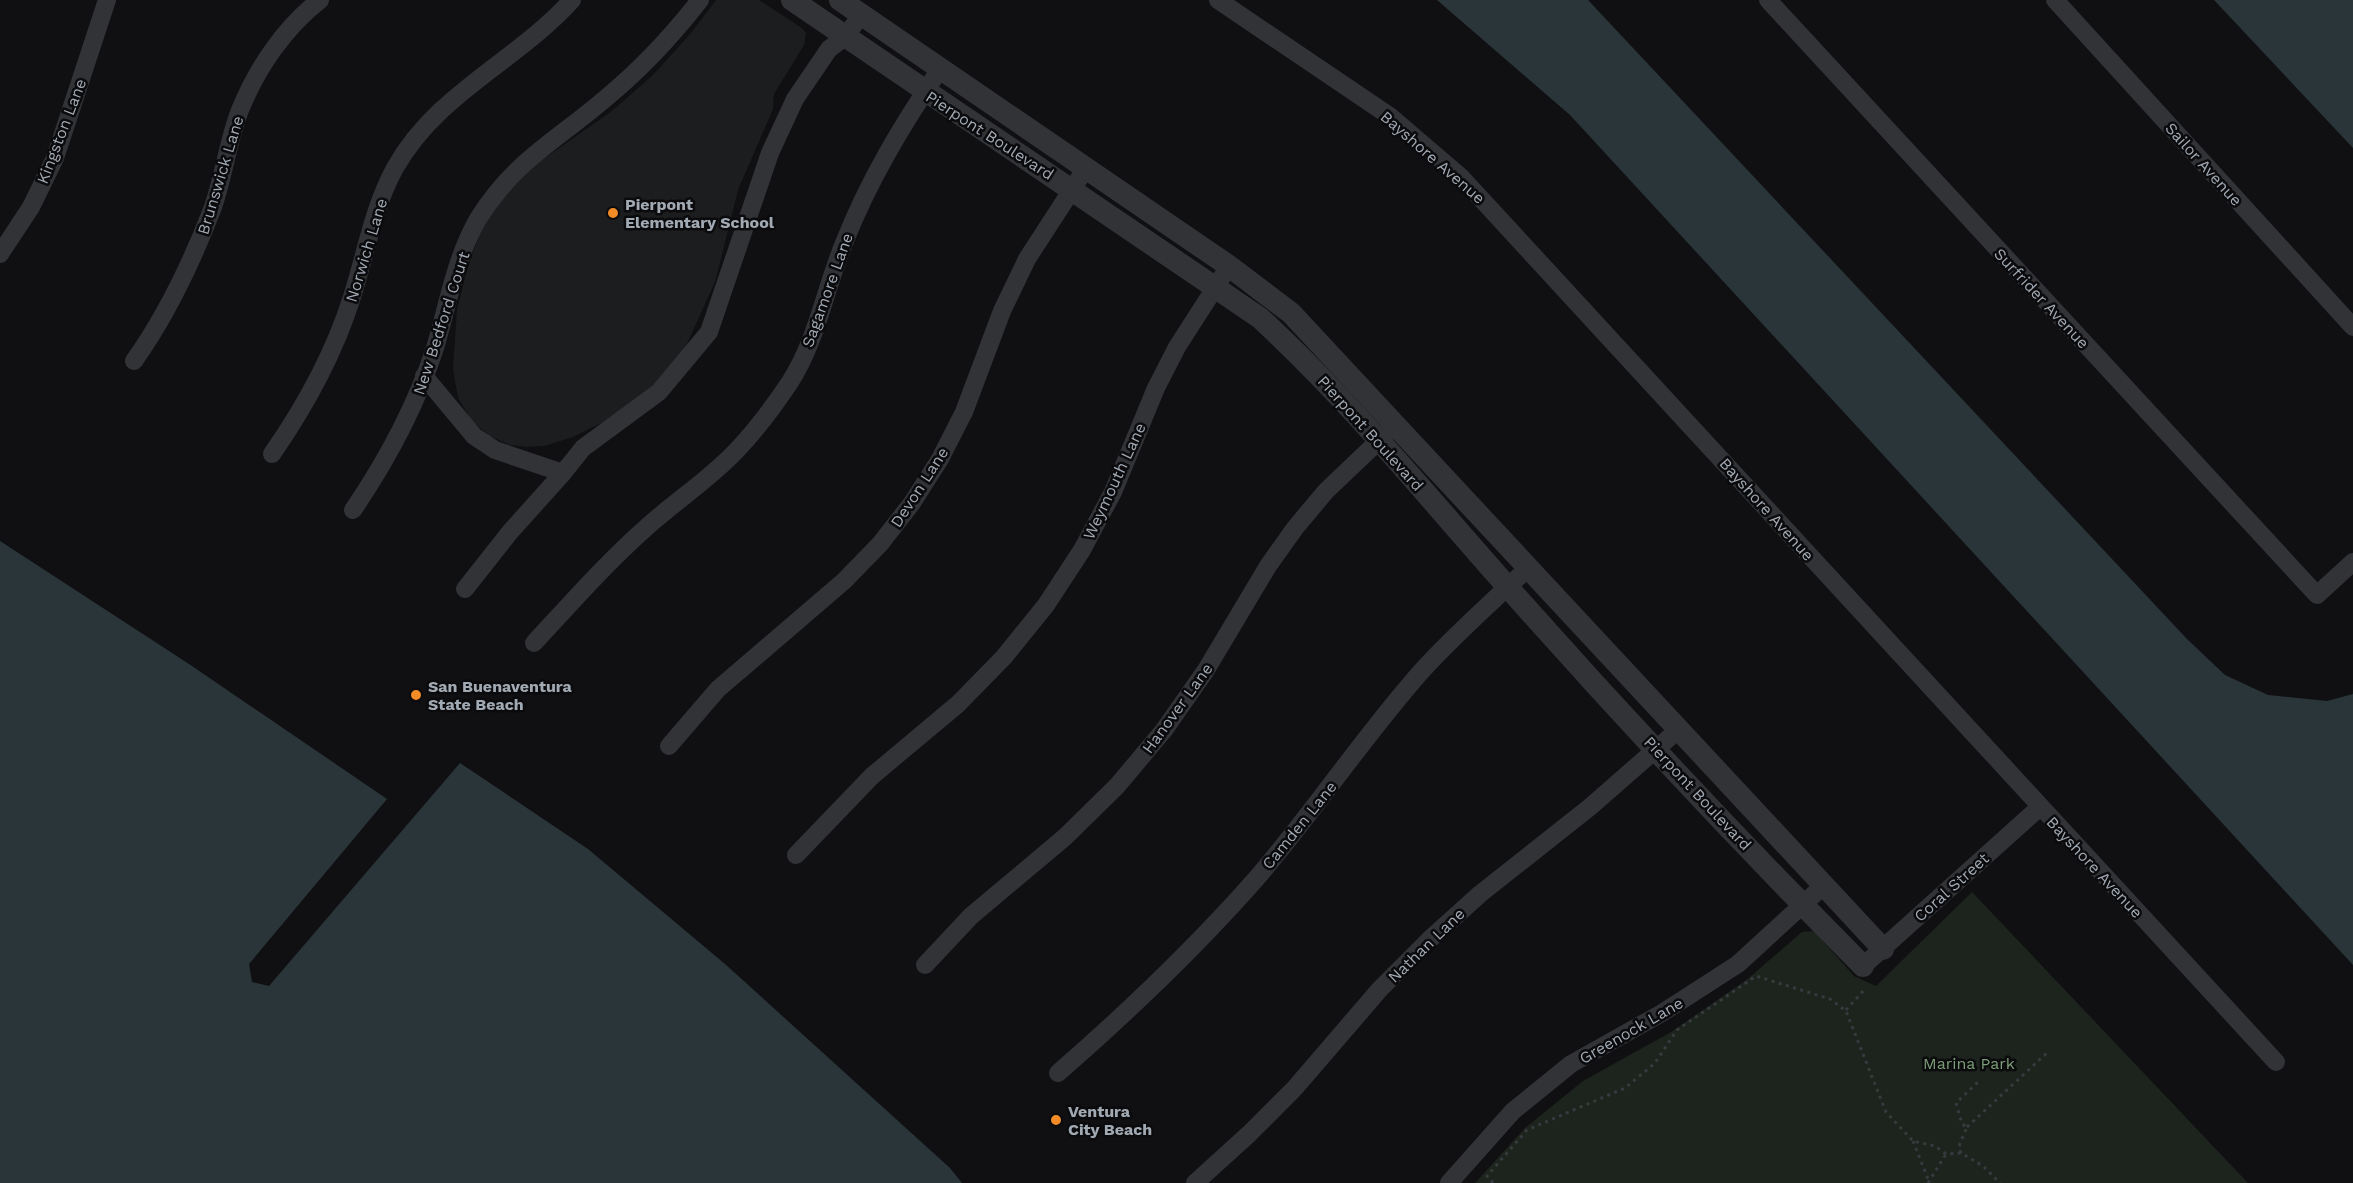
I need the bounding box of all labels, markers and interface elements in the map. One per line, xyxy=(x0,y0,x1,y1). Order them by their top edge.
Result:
street label: Kingston Lane xyxy=(33,76,90,186)
street label: Pierpont Boulevard xyxy=(922,87,1057,184)
street label: Bayshore Avenue xyxy=(1377,107,1489,208)
street label: Brunswick Lane xyxy=(193,113,248,237)
street label: Sailor Avenue xyxy=(2161,119,2246,210)
place label: Pierpont Elementary School xyxy=(625,195,775,232)
street label: Norwich Lane xyxy=(342,196,391,304)
marker: Pierpont Elementary School xyxy=(606,206,620,220)
street label: Sagamore Lane xyxy=(798,230,857,350)
street label: Surfrider Avenue xyxy=(1990,244,2093,353)
street label: New Bedford Court xyxy=(409,249,474,397)
street label: Pierpont Boulevard xyxy=(1314,372,1427,495)
street label: Weymouth Lane xyxy=(1079,420,1150,543)
street label: Devon Lane xyxy=(887,444,952,531)
street label: Bayshore Avenue xyxy=(1715,454,1818,565)
street label: Hanover Lane xyxy=(1138,659,1217,757)
place label: San Buenaventura State Beach xyxy=(428,677,573,714)
marker: San Buenaventura State Beach xyxy=(409,688,423,702)
street label: Pierpont Boulevard xyxy=(1640,732,1755,854)
street label: Camden Lane xyxy=(1258,777,1341,873)
street label: Bayshore Avenue xyxy=(2043,813,2147,922)
street label: Coral Street xyxy=(1910,849,1993,926)
street label: Nathan Lane xyxy=(1384,904,1469,987)
street label: Greenock Lane xyxy=(1576,993,1687,1068)
park label: Marina Park xyxy=(1923,1054,2015,1073)
place label: Ventura City Beach xyxy=(1068,1102,1152,1139)
marker: Ventura City Beach xyxy=(1049,1113,1063,1127)

